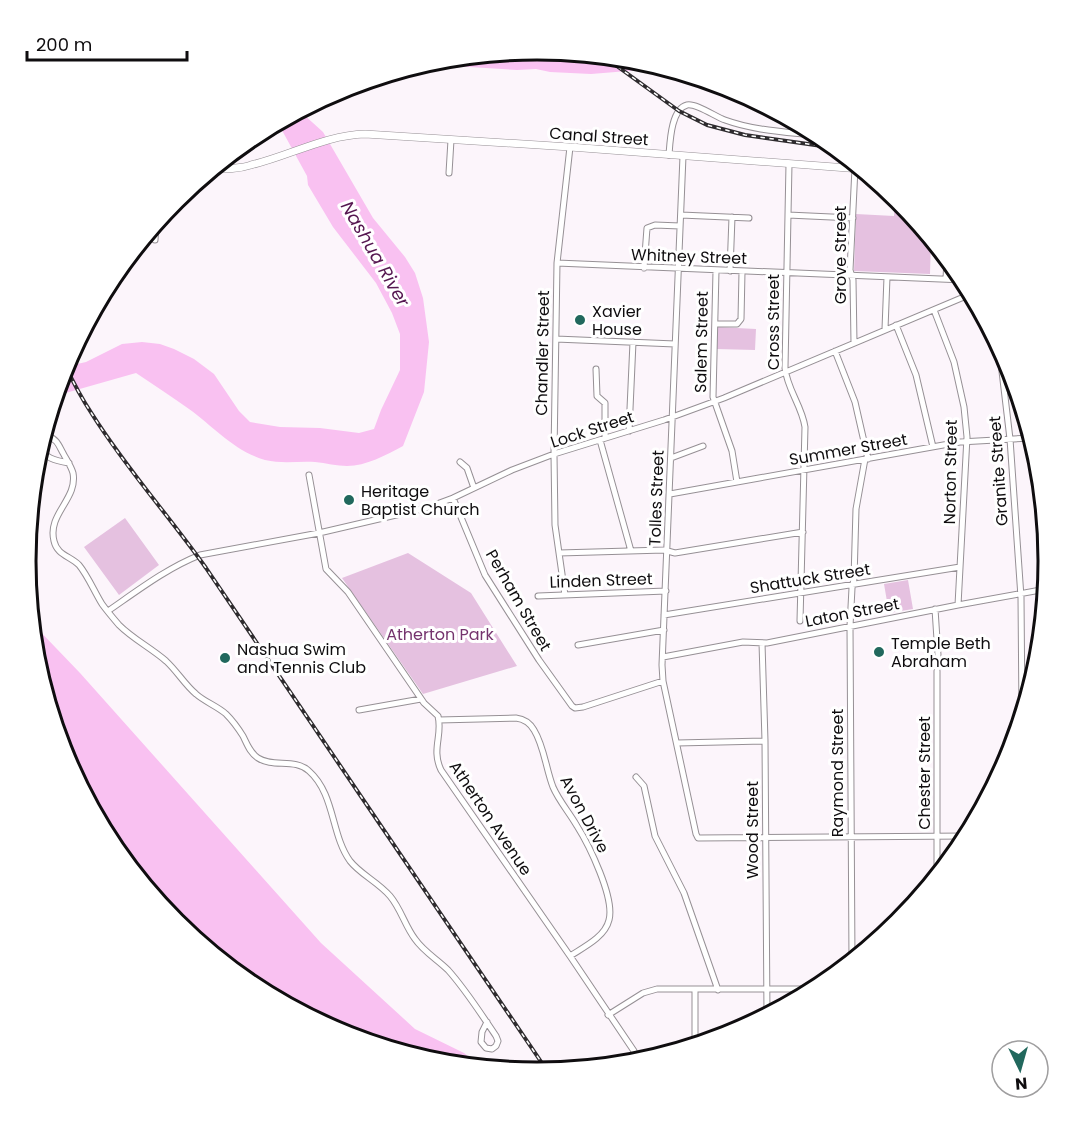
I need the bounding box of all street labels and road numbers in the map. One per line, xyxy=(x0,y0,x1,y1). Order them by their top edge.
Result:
street label: Canal Street xyxy=(549,122,649,151)
street label: Grove Street xyxy=(829,205,852,304)
street label: Whitney Street xyxy=(631,243,747,270)
street label: Cross Street xyxy=(762,274,785,370)
street label: Chandler Street xyxy=(530,290,555,416)
street label: Salem Street xyxy=(689,291,714,393)
street label: Lock Street xyxy=(548,405,637,454)
street label: Granite Street xyxy=(983,415,1014,527)
street label: Norton Street xyxy=(938,419,963,525)
street label: Summer Street xyxy=(787,428,909,471)
street label: Tolles Street xyxy=(643,449,670,546)
street label: Perham Street xyxy=(480,545,557,655)
street label: Shattuck Street xyxy=(748,558,872,599)
street label: Linden Street xyxy=(549,567,653,594)
street label: Laton Street xyxy=(803,592,901,633)
street label: Raymond Street xyxy=(826,709,849,837)
street label: Chester Street xyxy=(913,716,936,830)
street label: Atherton Avenue xyxy=(444,757,537,880)
street label: Avon Drive xyxy=(555,771,615,857)
street label: Wood Street xyxy=(741,781,764,879)

